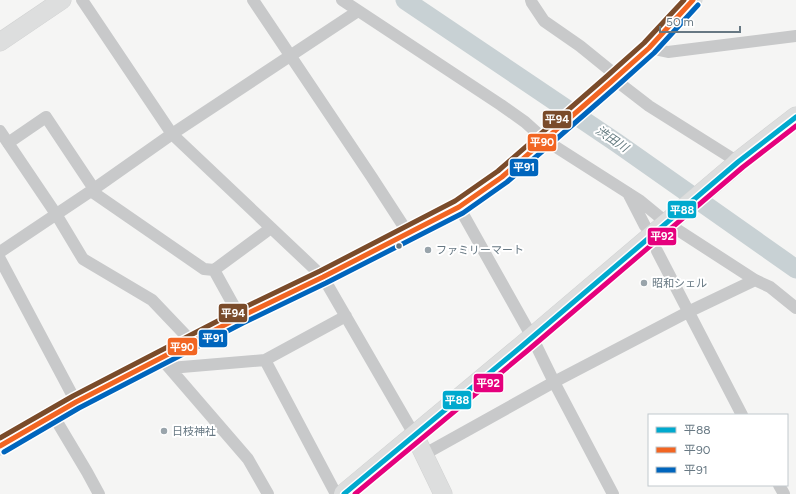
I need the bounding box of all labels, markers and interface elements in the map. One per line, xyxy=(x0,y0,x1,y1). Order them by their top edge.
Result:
scale bar xyxy=(660,8,740,34)
text: 50 m xyxy=(666,15,694,29)
line badge: 平94 xyxy=(542,110,572,129)
text: 平94 xyxy=(545,113,569,126)
water label: 渋田川 xyxy=(593,123,632,156)
line badge: 平90 xyxy=(527,133,557,152)
text: 平90 xyxy=(530,136,554,149)
line badge: 平91 xyxy=(509,158,539,177)
text: 平91 xyxy=(513,161,535,174)
line badge: 平88 xyxy=(667,200,697,219)
text: 平88 xyxy=(670,204,694,217)
line badge: 平92 xyxy=(647,227,677,246)
text: 平92 xyxy=(650,230,674,243)
unlabelled marker xyxy=(394,241,404,251)
place label: ファミリーマート xyxy=(436,244,524,257)
marker: ファミリーマート xyxy=(423,245,433,255)
place label: 昭和シェル xyxy=(652,277,707,290)
marker: 昭和シェル xyxy=(639,278,649,288)
line badge: 平94 xyxy=(218,303,248,323)
text: 平94 xyxy=(221,307,245,320)
line badge: 平91 xyxy=(198,329,228,348)
text: 平91 xyxy=(202,332,224,345)
line badge: 平90 xyxy=(167,337,198,356)
text: 平90 xyxy=(170,341,194,354)
line badge: 平92 xyxy=(473,373,504,393)
text: 平92 xyxy=(476,377,500,390)
line badge: 平88 xyxy=(442,390,472,410)
text: 平88 xyxy=(445,394,469,407)
legend xyxy=(648,414,788,486)
text: 平88 xyxy=(684,423,711,437)
place label: 日枝神社 xyxy=(172,425,216,438)
marker: 日枝神社 xyxy=(159,426,169,436)
text: 平90 xyxy=(684,443,711,457)
text: 平91 xyxy=(684,463,708,477)

